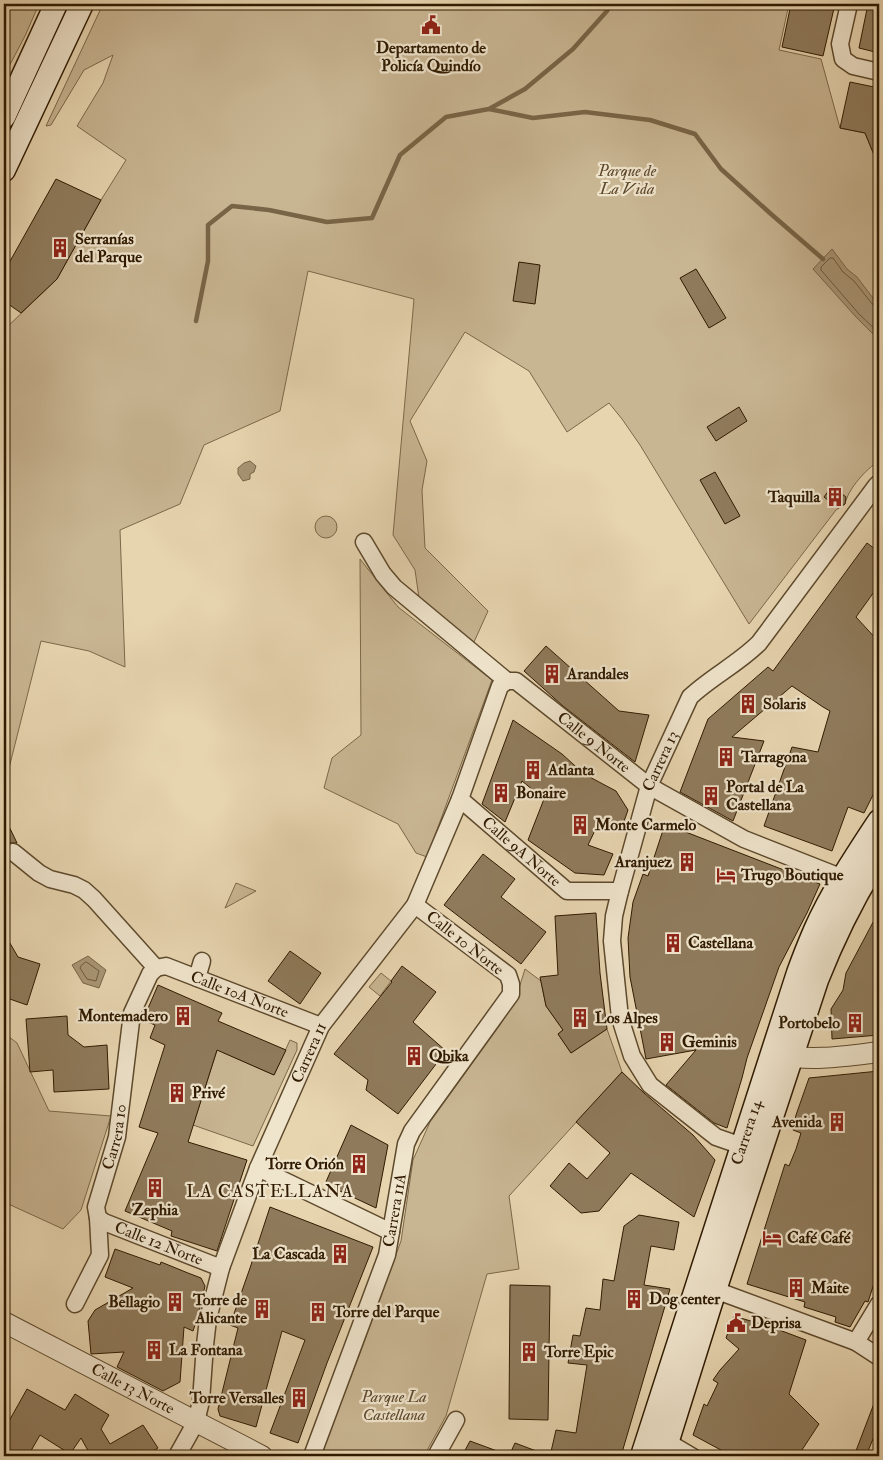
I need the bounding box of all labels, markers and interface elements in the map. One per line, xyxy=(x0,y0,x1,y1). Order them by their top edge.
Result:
public building icon: Departamento de Policía Quindío xyxy=(420,14,442,36)
place label: Departamento de Policía Quindío xyxy=(376,38,486,76)
park label: Parque de La Vida xyxy=(597,161,657,199)
place label: Serranías del Parque xyxy=(75,229,142,268)
building icon: Serranías del Parque xyxy=(49,237,71,259)
building icon: Taquilla xyxy=(824,486,846,508)
place label: Taquilla xyxy=(767,487,820,508)
building icon: Arandales xyxy=(541,663,563,685)
place label: Arandales xyxy=(566,664,629,684)
building icon: Solaris xyxy=(737,693,759,715)
place label: Solaris xyxy=(763,694,806,714)
street label: Calle 9 Norte xyxy=(553,707,634,778)
street label: Carrera 13 xyxy=(638,728,683,795)
building icon: Tarragona xyxy=(715,746,737,768)
place label: Tarragona xyxy=(740,747,807,768)
building icon: Atlanta xyxy=(522,759,544,781)
place label: Atlanta xyxy=(547,760,594,780)
place label: Portal de La Castellana xyxy=(726,777,804,815)
building icon: Bonaire xyxy=(490,782,512,804)
place label: Bonaire xyxy=(516,783,566,803)
building icon: Portal de La Castellana xyxy=(700,785,722,807)
street label: Calle 9A Norte xyxy=(478,812,565,891)
building icon: Monte Carmelo xyxy=(569,814,591,836)
place label: Monte Carmelo xyxy=(594,815,697,835)
building icon: Aranjuez xyxy=(676,851,698,873)
place label: Aranjuez xyxy=(614,852,672,872)
hotel icon: Trugo Boutique xyxy=(715,864,737,886)
place label: Trugo Boutique xyxy=(740,865,844,886)
street label: Calle 10 Norte xyxy=(422,906,508,980)
building icon: Castellana xyxy=(662,932,684,954)
place label: Castellana xyxy=(688,933,754,953)
street label: Calle 10A Norte xyxy=(188,966,292,1023)
building icon: Montemadero xyxy=(172,1005,194,1027)
place label: Montemadero xyxy=(77,1006,168,1026)
building icon: Los Alpes xyxy=(569,1007,591,1029)
place label: Los Alpes xyxy=(595,1008,658,1029)
building icon: Portobelo xyxy=(844,1012,866,1034)
place label: Portobelo xyxy=(778,1013,840,1033)
street label: Carrera 11 xyxy=(287,1020,331,1086)
building icon: Geminis xyxy=(656,1031,678,1053)
place label: Geminis xyxy=(682,1032,737,1052)
building icon: Qbika xyxy=(403,1045,425,1067)
place label: Qbika xyxy=(429,1046,469,1066)
building icon: Privé xyxy=(166,1082,188,1104)
place label: Privé xyxy=(192,1083,226,1103)
street label: Carrera 14 xyxy=(727,1096,767,1167)
street label: Carrera 10 xyxy=(98,1103,131,1172)
building icon: Avenida xyxy=(826,1111,848,1133)
place label: Avenida xyxy=(771,1112,822,1132)
building icon: Torre Orión xyxy=(348,1153,370,1175)
place label: Torre Orión xyxy=(264,1154,345,1174)
street label: Carrera 11A xyxy=(379,1172,411,1249)
building icon: Zephia xyxy=(144,1177,166,1199)
district label: LA CASTELLANA xyxy=(186,1180,354,1203)
place label: Zephia xyxy=(132,1200,178,1221)
street label: Calle 12 Norte xyxy=(112,1217,206,1270)
hotel icon: Café Café xyxy=(761,1227,783,1249)
place label: Café Café xyxy=(787,1228,852,1248)
building icon: La Cascada xyxy=(329,1243,351,1265)
place label: La Cascada xyxy=(252,1244,325,1264)
building icon: Maite xyxy=(785,1277,807,1299)
place label: Maite xyxy=(810,1278,849,1298)
building icon: Dog center xyxy=(623,1288,645,1310)
place label: Dog center xyxy=(649,1289,721,1310)
place label: Torre de Alicante xyxy=(192,1290,247,1328)
building icon: Bellagio xyxy=(164,1291,186,1313)
place label: Bellagio xyxy=(108,1292,160,1313)
building icon: Torre de Alicante xyxy=(251,1298,273,1320)
building icon: Torre del Parque xyxy=(307,1301,329,1323)
place label: Torre del Parque xyxy=(332,1302,440,1323)
public building icon: Deprisa xyxy=(725,1312,747,1334)
place label: Deprisa xyxy=(751,1313,801,1334)
building icon: La Fontana xyxy=(143,1339,165,1361)
place label: La Fontana xyxy=(169,1340,243,1360)
building icon: Torre Epic xyxy=(518,1341,540,1363)
place label: Torre Epic xyxy=(543,1342,614,1363)
street label: Calle 13 Norte xyxy=(88,1359,178,1419)
building icon: Torre Versalles xyxy=(288,1387,310,1409)
park label: Parque La Castellana xyxy=(360,1387,427,1425)
place label: Torre Versalles xyxy=(189,1388,285,1408)

